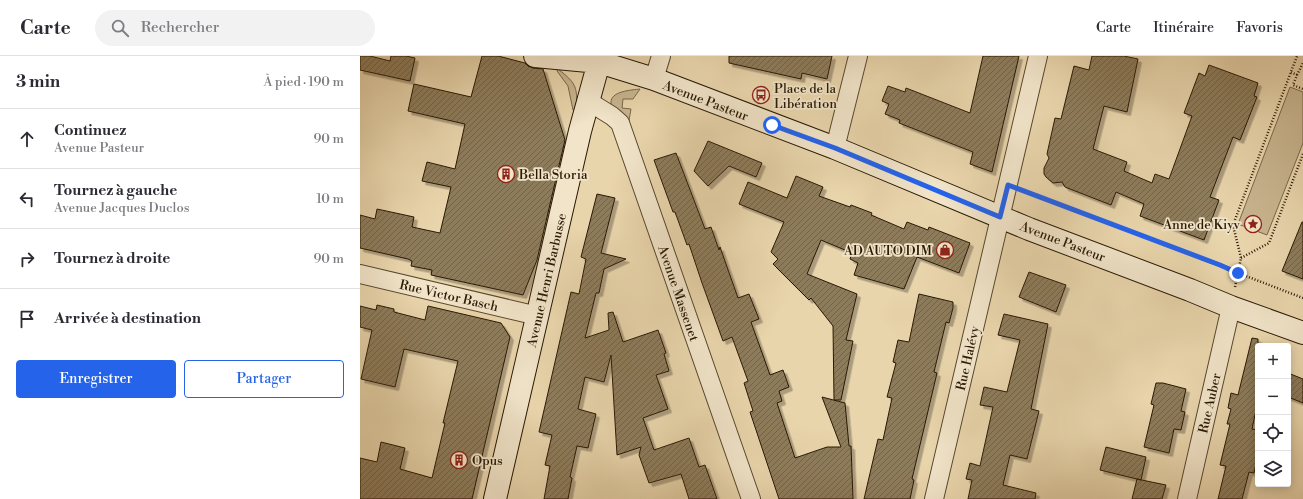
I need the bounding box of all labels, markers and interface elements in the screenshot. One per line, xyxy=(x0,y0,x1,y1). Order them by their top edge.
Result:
search box xyxy=(95,10,375,46)
text: Carte xyxy=(20,16,71,40)
icon: search xyxy=(109,17,131,39)
text: Rechercher xyxy=(141,18,219,37)
text: Carte xyxy=(1096,19,1131,37)
text: Itinéraire xyxy=(1153,19,1214,37)
text: Favoris xyxy=(1236,19,1283,37)
text: 3 min xyxy=(16,71,60,93)
text: À pied · 190 m xyxy=(263,74,344,90)
street label: Avenue Pasteur xyxy=(660,77,751,125)
place label: Place de la Libération xyxy=(774,81,837,112)
bus stop icon: Place de la Libération xyxy=(751,85,771,105)
route start xyxy=(763,116,781,134)
text: Continuez xyxy=(54,121,126,140)
icon: ahead xyxy=(16,128,38,150)
text: 90 m xyxy=(313,131,344,147)
text: Avenue Pasteur xyxy=(54,140,144,156)
building icon: Bella Storia xyxy=(496,164,516,184)
place label: Bella Storia xyxy=(518,167,588,183)
text: Tournez à gauche xyxy=(54,181,177,200)
icon: left xyxy=(16,188,38,210)
text: 10 m xyxy=(316,191,344,207)
text: Avenue Jacques Duclos xyxy=(54,200,189,216)
street label: Avenue Henri Barbusse xyxy=(524,211,570,350)
place icon: Anne de Kiyv xyxy=(1243,214,1263,234)
place label: Anne de Kiyv xyxy=(1162,217,1241,233)
street label: Avenue Pasteur xyxy=(1017,218,1108,266)
shop icon: AD AUTO DIM xyxy=(935,240,955,260)
street label: Avenue Massenet xyxy=(654,242,702,344)
place label: AD AUTO DIM xyxy=(843,243,932,259)
icon: right xyxy=(16,248,38,270)
text: Tournez à droite xyxy=(54,249,170,268)
text: 90 m xyxy=(313,251,344,267)
route end xyxy=(1229,264,1247,282)
street label: Rue Victor Basch xyxy=(398,277,500,315)
icon: arrive xyxy=(16,308,38,330)
text: Arrivée à destination xyxy=(54,309,201,328)
street label: Rue Halévy xyxy=(953,324,983,392)
map controls xyxy=(1255,343,1291,487)
button: + xyxy=(1255,343,1291,379)
button: Enregistrer xyxy=(16,360,176,398)
button: Partager xyxy=(184,360,344,398)
street label: Rue Auber xyxy=(1195,371,1225,435)
button: − xyxy=(1255,379,1291,415)
button: locate xyxy=(1255,415,1291,451)
building icon: Opus xyxy=(449,450,469,470)
button: layers xyxy=(1255,451,1291,487)
place label: Opus xyxy=(472,453,503,469)

